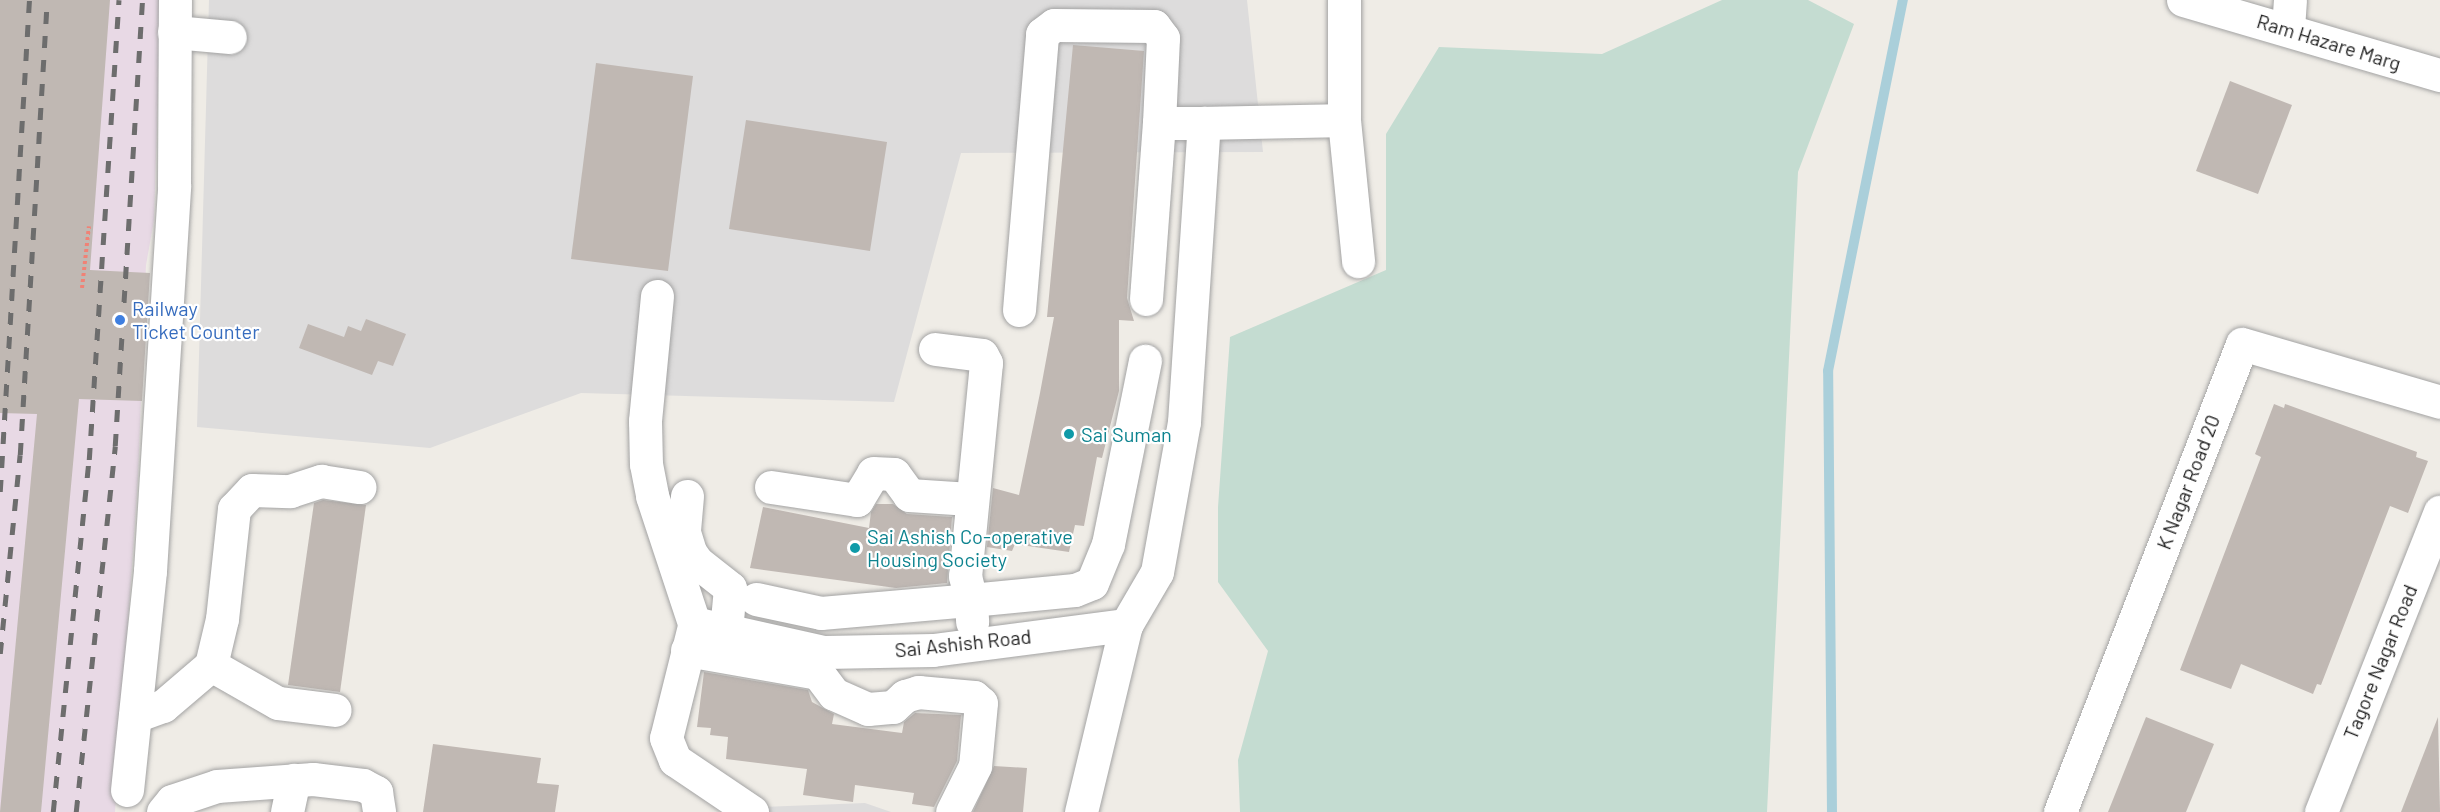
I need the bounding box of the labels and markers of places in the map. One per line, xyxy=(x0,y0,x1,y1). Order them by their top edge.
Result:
place label: Railway Ticket Counter xyxy=(132,296,259,343)
marker: Railway Ticket Counter xyxy=(113,313,127,327)
place label: Sai Suman xyxy=(1081,422,1172,446)
marker: Sai Suman xyxy=(1062,427,1076,441)
place label: Sai Ashish Co-operative Housing Society xyxy=(867,524,1073,571)
marker: Sai Ashish Co-operative Housing Society xyxy=(848,541,862,555)

